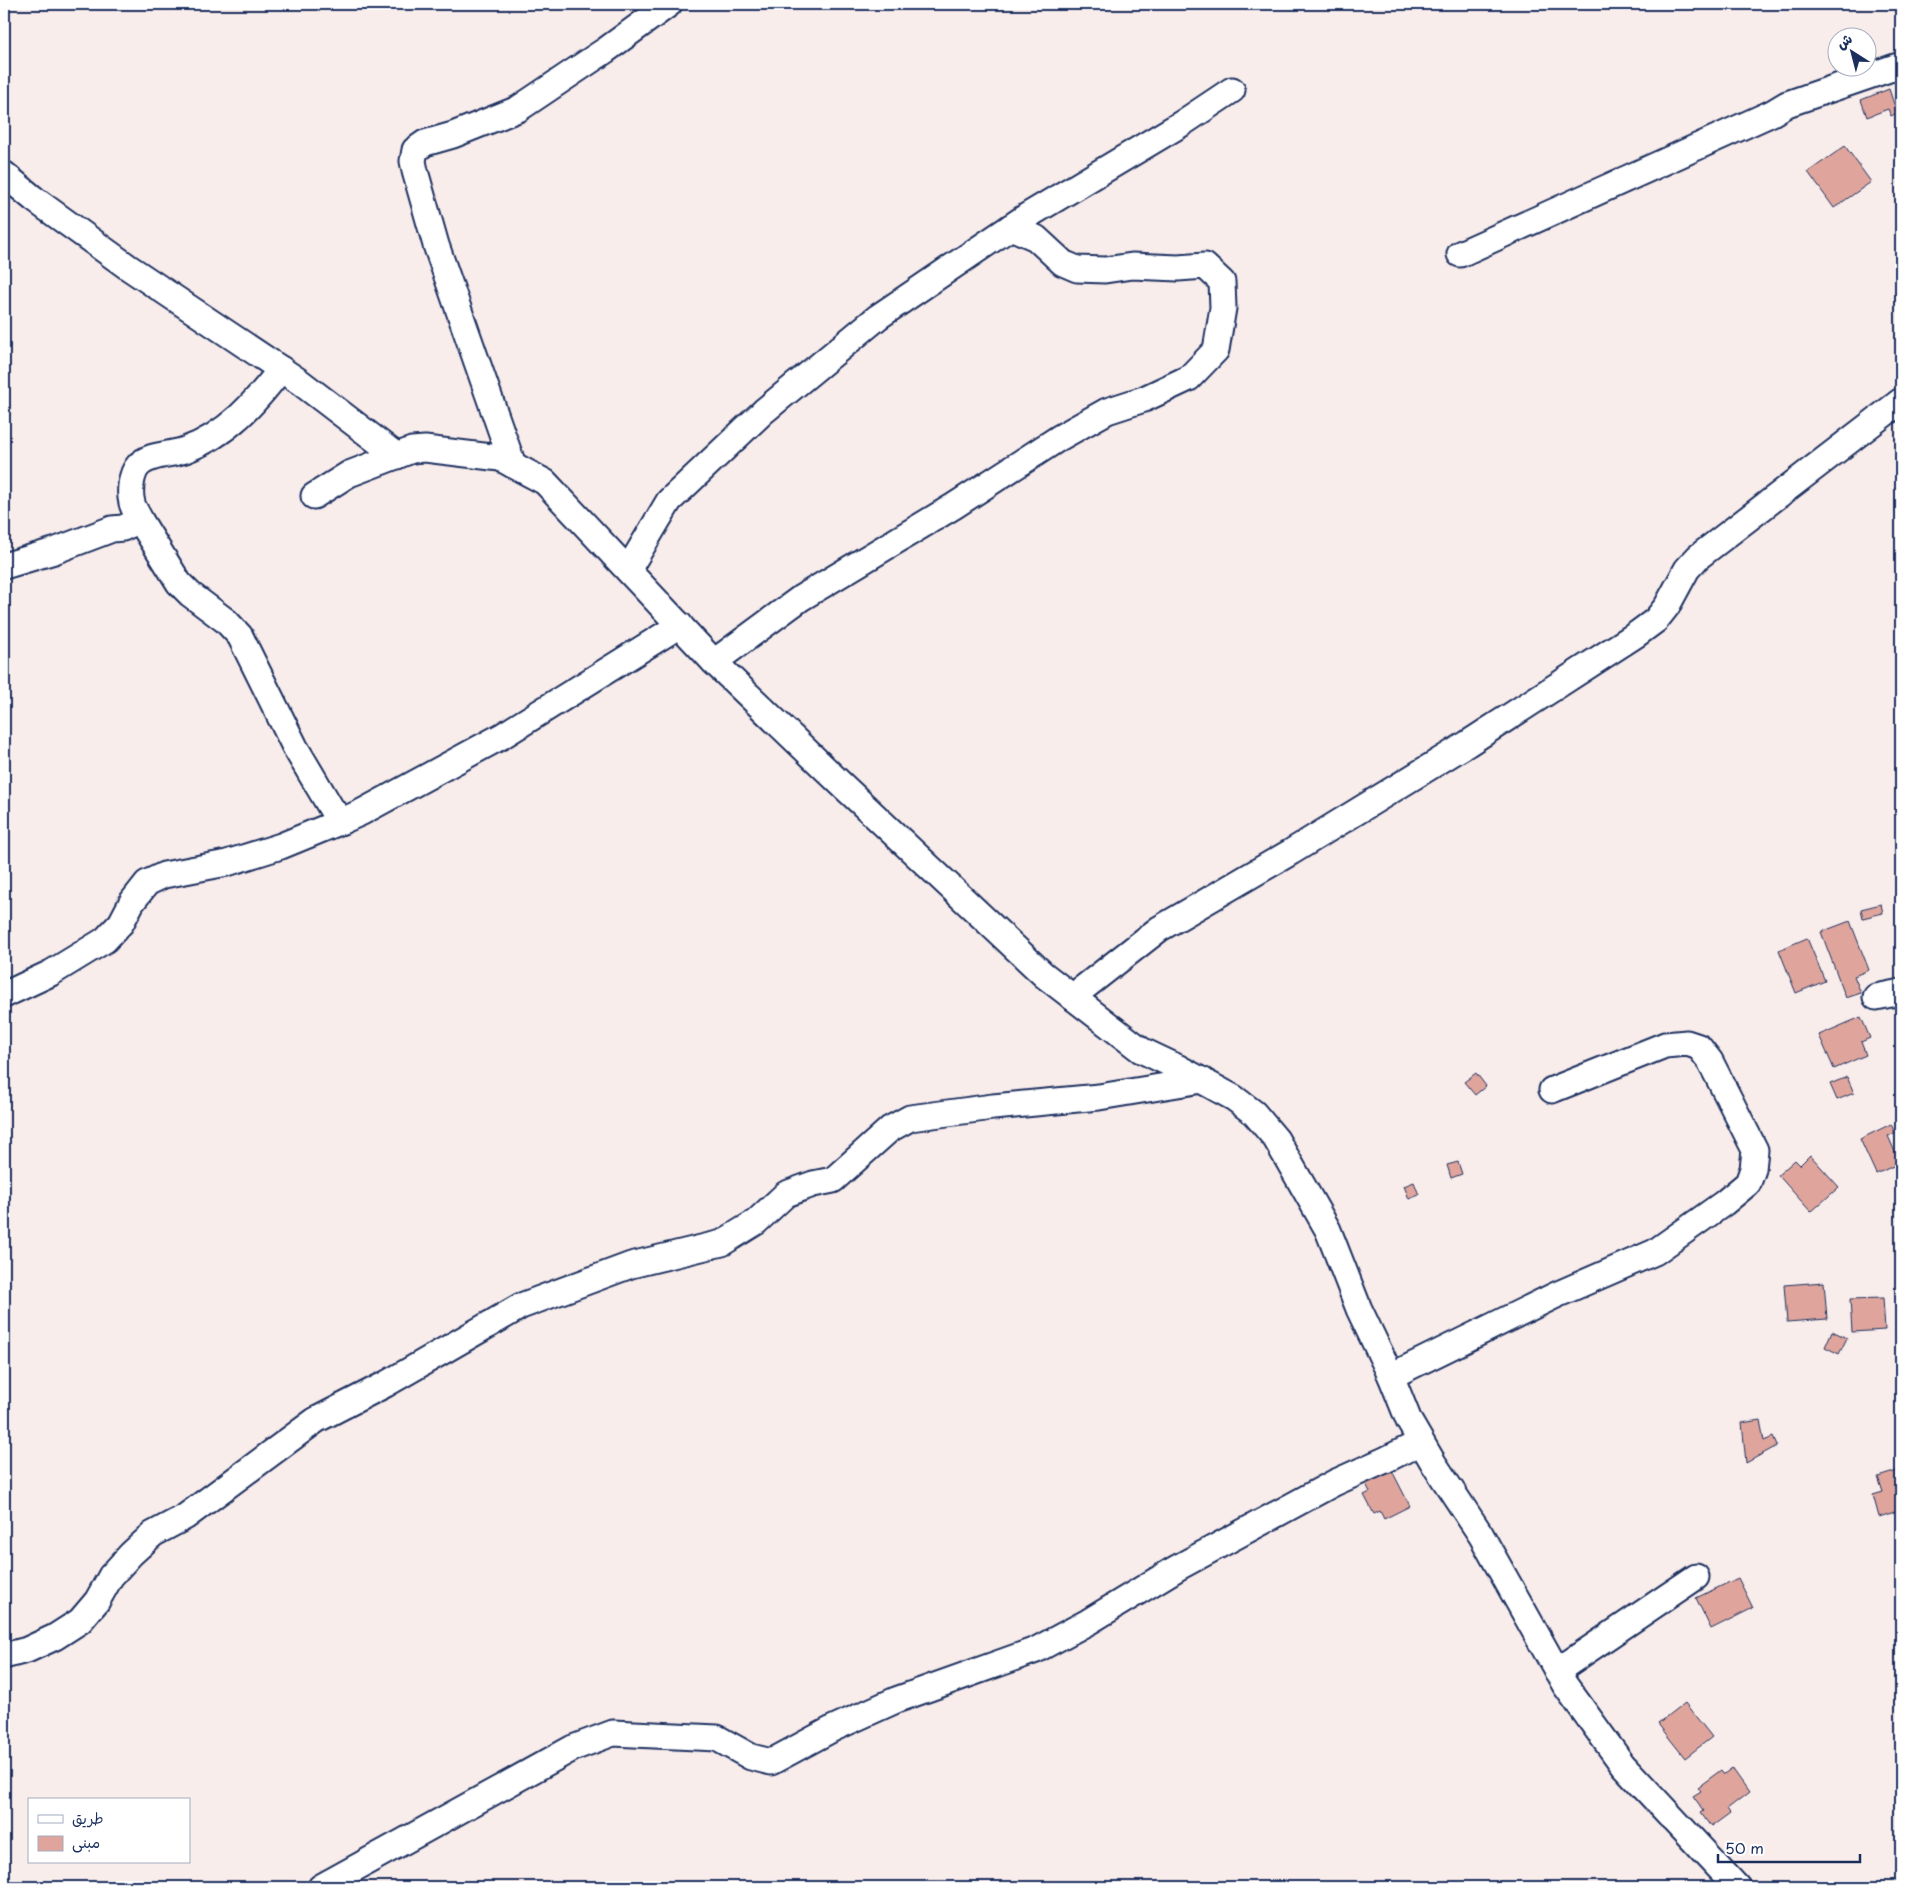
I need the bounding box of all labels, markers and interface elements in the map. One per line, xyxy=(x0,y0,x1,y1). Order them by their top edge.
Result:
north arrow xyxy=(1828,28,1878,78)
text: ش xyxy=(1832,28,1856,54)
legend xyxy=(28,1798,190,1864)
text: طريق xyxy=(72,1806,104,1829)
text: مبنى xyxy=(72,1830,100,1853)
scale bar xyxy=(1718,1831,1860,1863)
text: 50 m xyxy=(1725,1836,1764,1859)

